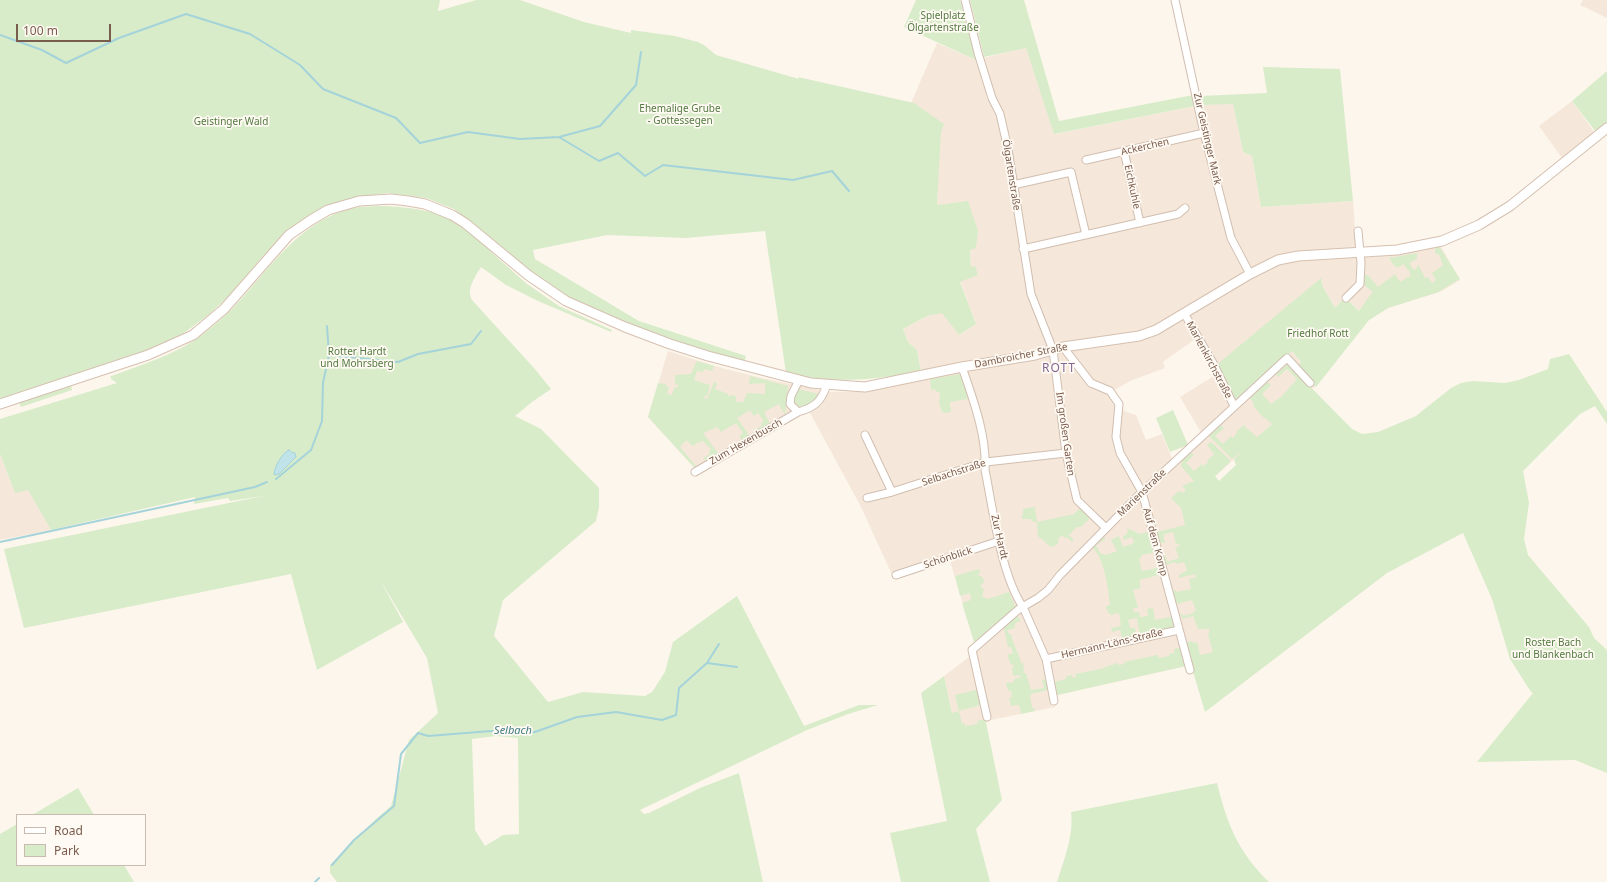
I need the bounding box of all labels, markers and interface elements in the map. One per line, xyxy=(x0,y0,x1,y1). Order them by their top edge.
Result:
park label: Spielplatz Ölgartenstraße xyxy=(907,10,979,34)
scale bar xyxy=(18,16,113,42)
text: 100 m xyxy=(23,22,58,39)
street label: Zur Geistinger Mark xyxy=(1191,92,1223,186)
park label: Ehemalige Grube - Gottessegen xyxy=(639,103,721,126)
park label: Geistinger Wald xyxy=(194,116,268,128)
street label: Ackerchen xyxy=(1120,136,1170,158)
street label: Ölgartenstraße xyxy=(999,139,1023,211)
street label: Eichkuhle xyxy=(1121,164,1143,210)
street label: Marienkirchstraße xyxy=(1184,319,1234,401)
park label: Friedhof Rott xyxy=(1287,328,1349,340)
street label: Dambroicher Straße xyxy=(973,341,1069,371)
park label: Rotter Hardt und Mohrsberg xyxy=(320,346,394,370)
district label: ROTT xyxy=(1042,362,1076,376)
street label: Im großen Garten xyxy=(1053,391,1077,477)
street label: Zum Hexenbusch xyxy=(708,416,784,468)
street label: Selbachstraße xyxy=(921,457,987,489)
street label: Marienstraße xyxy=(1115,467,1169,519)
street label: Auf dem Komp xyxy=(1140,507,1170,577)
street label: Zur Hardt xyxy=(988,514,1010,560)
street label: Schönblick xyxy=(922,545,974,571)
street label: Hermann-Löns-Straße xyxy=(1060,626,1164,662)
park label: Roster Bach und Blankenbach xyxy=(1512,637,1594,660)
water label: Selbach xyxy=(494,724,532,738)
legend xyxy=(16,814,146,866)
text: Road xyxy=(54,822,83,839)
text: Park xyxy=(54,842,79,859)

